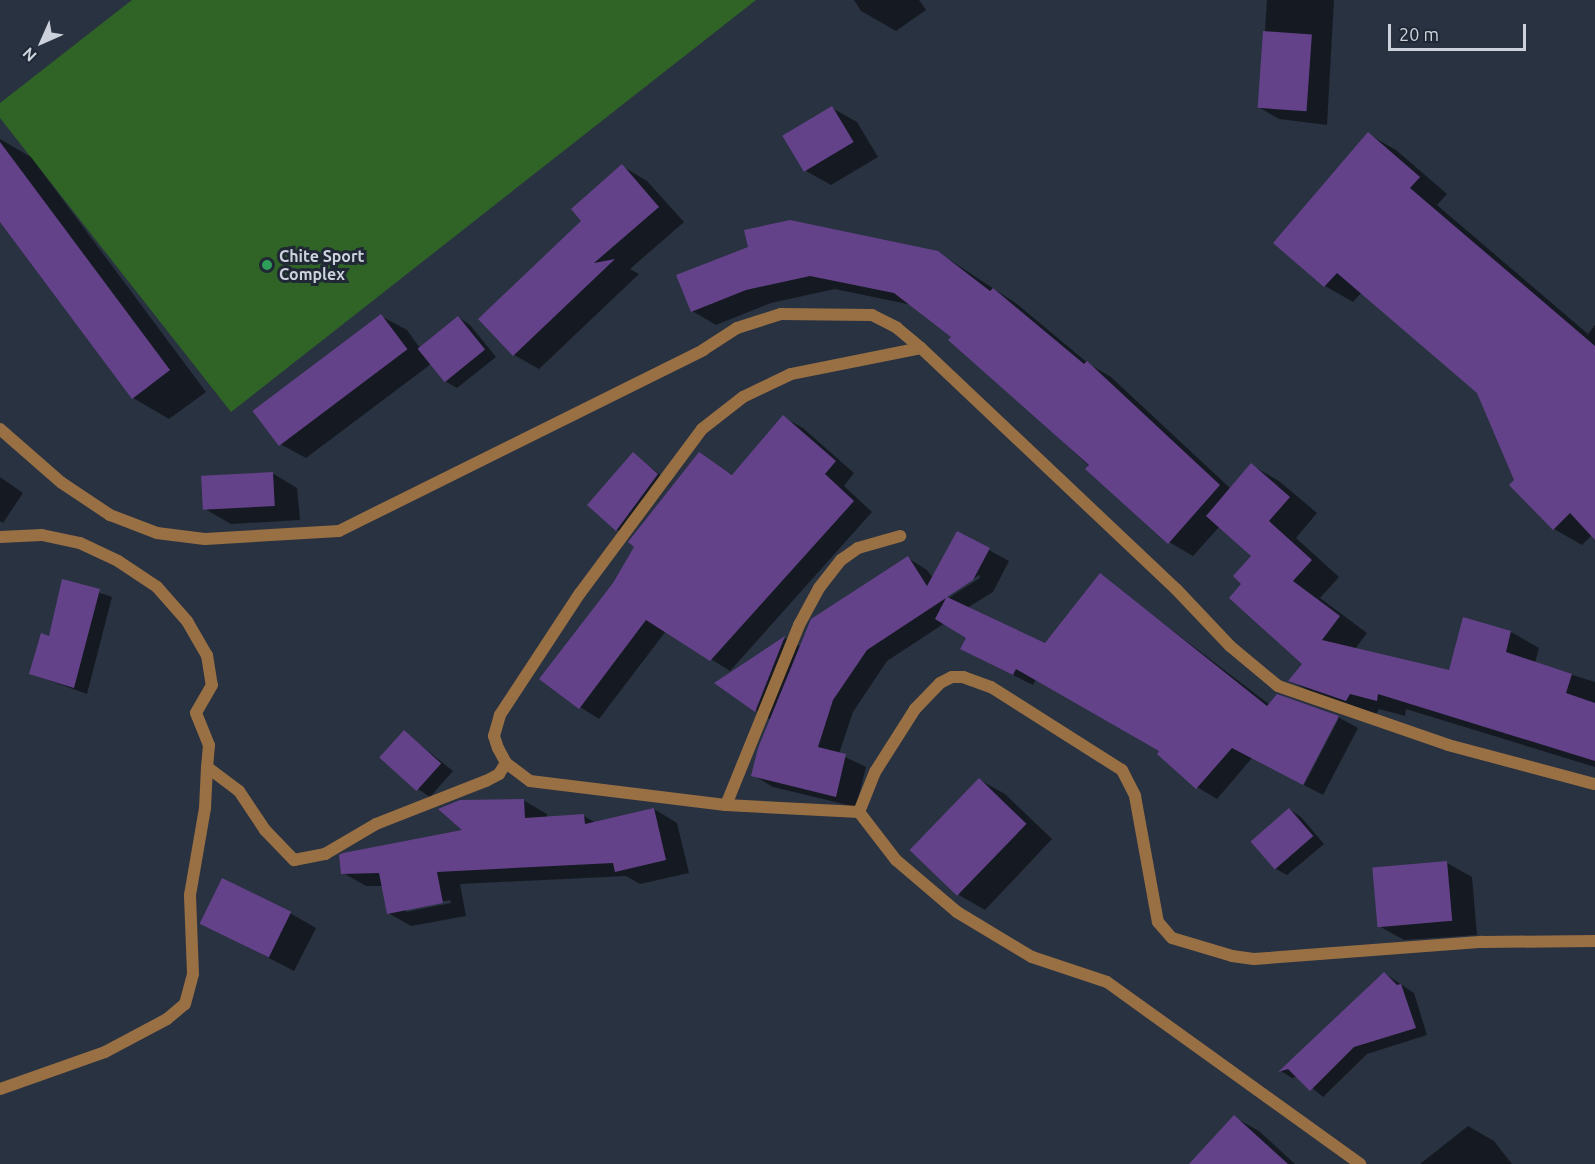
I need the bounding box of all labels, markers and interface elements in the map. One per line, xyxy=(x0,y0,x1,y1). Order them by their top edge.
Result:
north arrow xyxy=(12,12,72,72)
scale bar xyxy=(1391,12,1529,50)
text: 20 m xyxy=(1399,24,1439,44)
text: N xyxy=(19,44,40,65)
place label: Chite Sport Complex xyxy=(279,246,364,284)
marker: Chite Sport Complex xyxy=(260,258,274,272)

